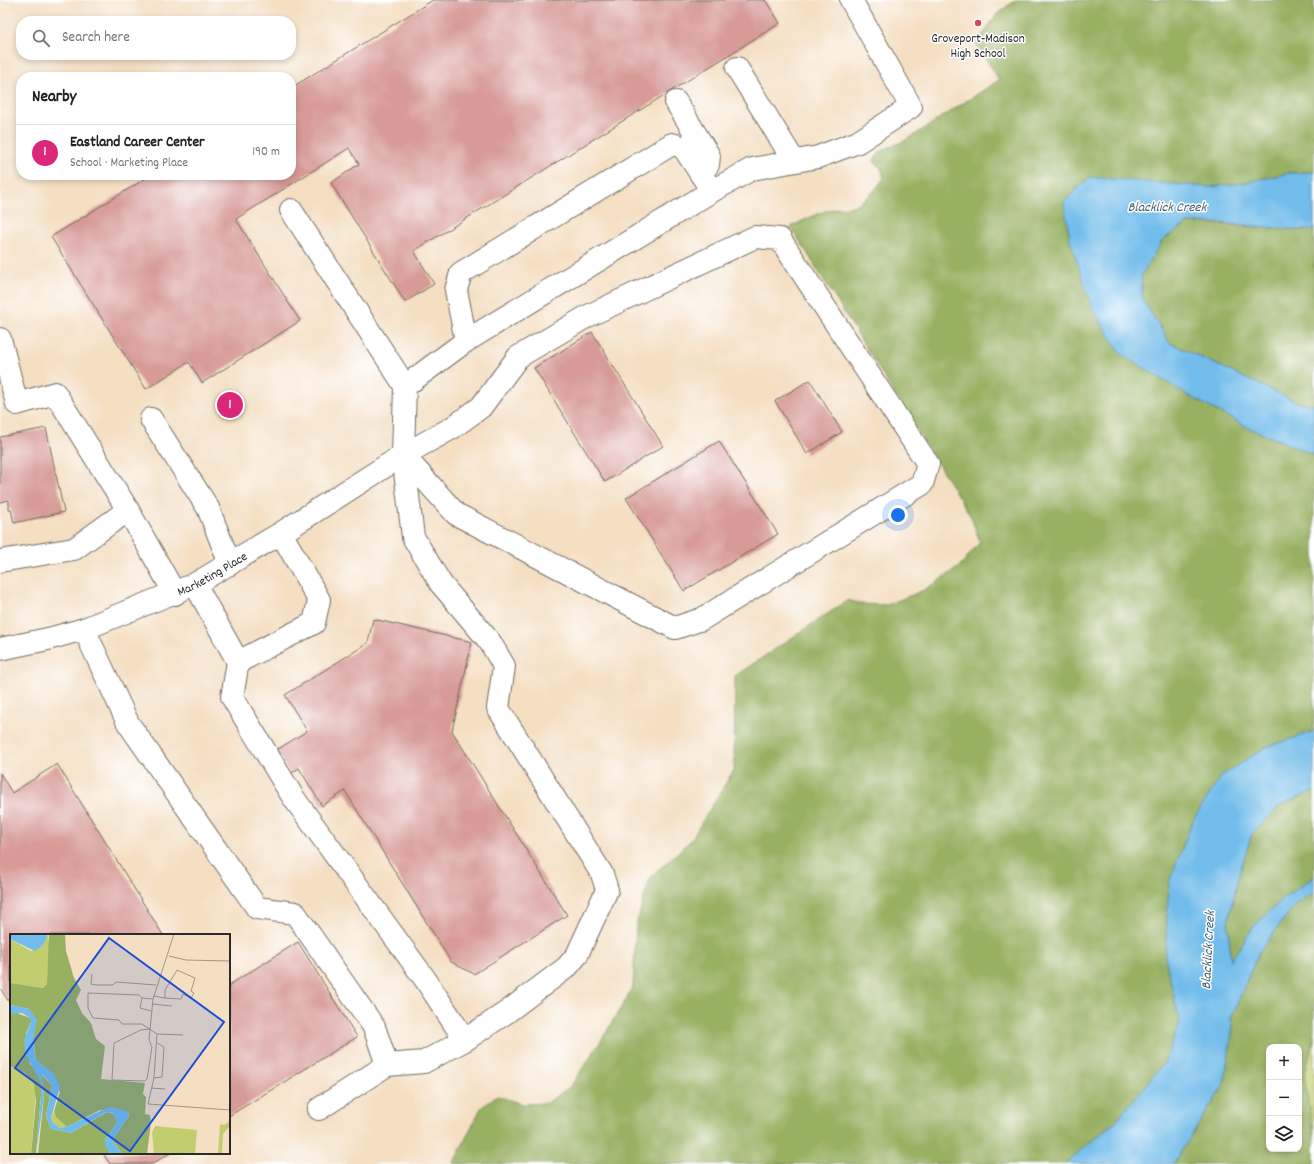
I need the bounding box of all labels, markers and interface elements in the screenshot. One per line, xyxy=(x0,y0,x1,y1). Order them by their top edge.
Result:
search box xyxy=(16,16,296,60)
marker: Groveport-Madison High School xyxy=(973,18,983,28)
icon: search xyxy=(30,27,52,49)
text: Search here xyxy=(62,27,130,49)
place label: Groveport-Madison High School xyxy=(931,30,1025,64)
text: Nearby xyxy=(32,86,76,110)
text: Eastland Career Center xyxy=(70,132,205,154)
text: 1 xyxy=(44,143,46,162)
text: 190 m xyxy=(252,143,280,162)
text: School · Marketing Place xyxy=(70,154,188,173)
water label: Blacklick Creek xyxy=(1128,198,1208,218)
pin: 1 xyxy=(217,390,243,420)
your location xyxy=(888,505,908,525)
street label: Marketing Place xyxy=(175,548,252,602)
water label: Blacklick Creek xyxy=(1197,909,1221,990)
inset map xyxy=(10,934,230,1154)
map controls xyxy=(1266,1044,1302,1152)
button: + xyxy=(1266,1044,1302,1080)
button: − xyxy=(1266,1080,1302,1116)
button: layers xyxy=(1266,1116,1302,1152)

